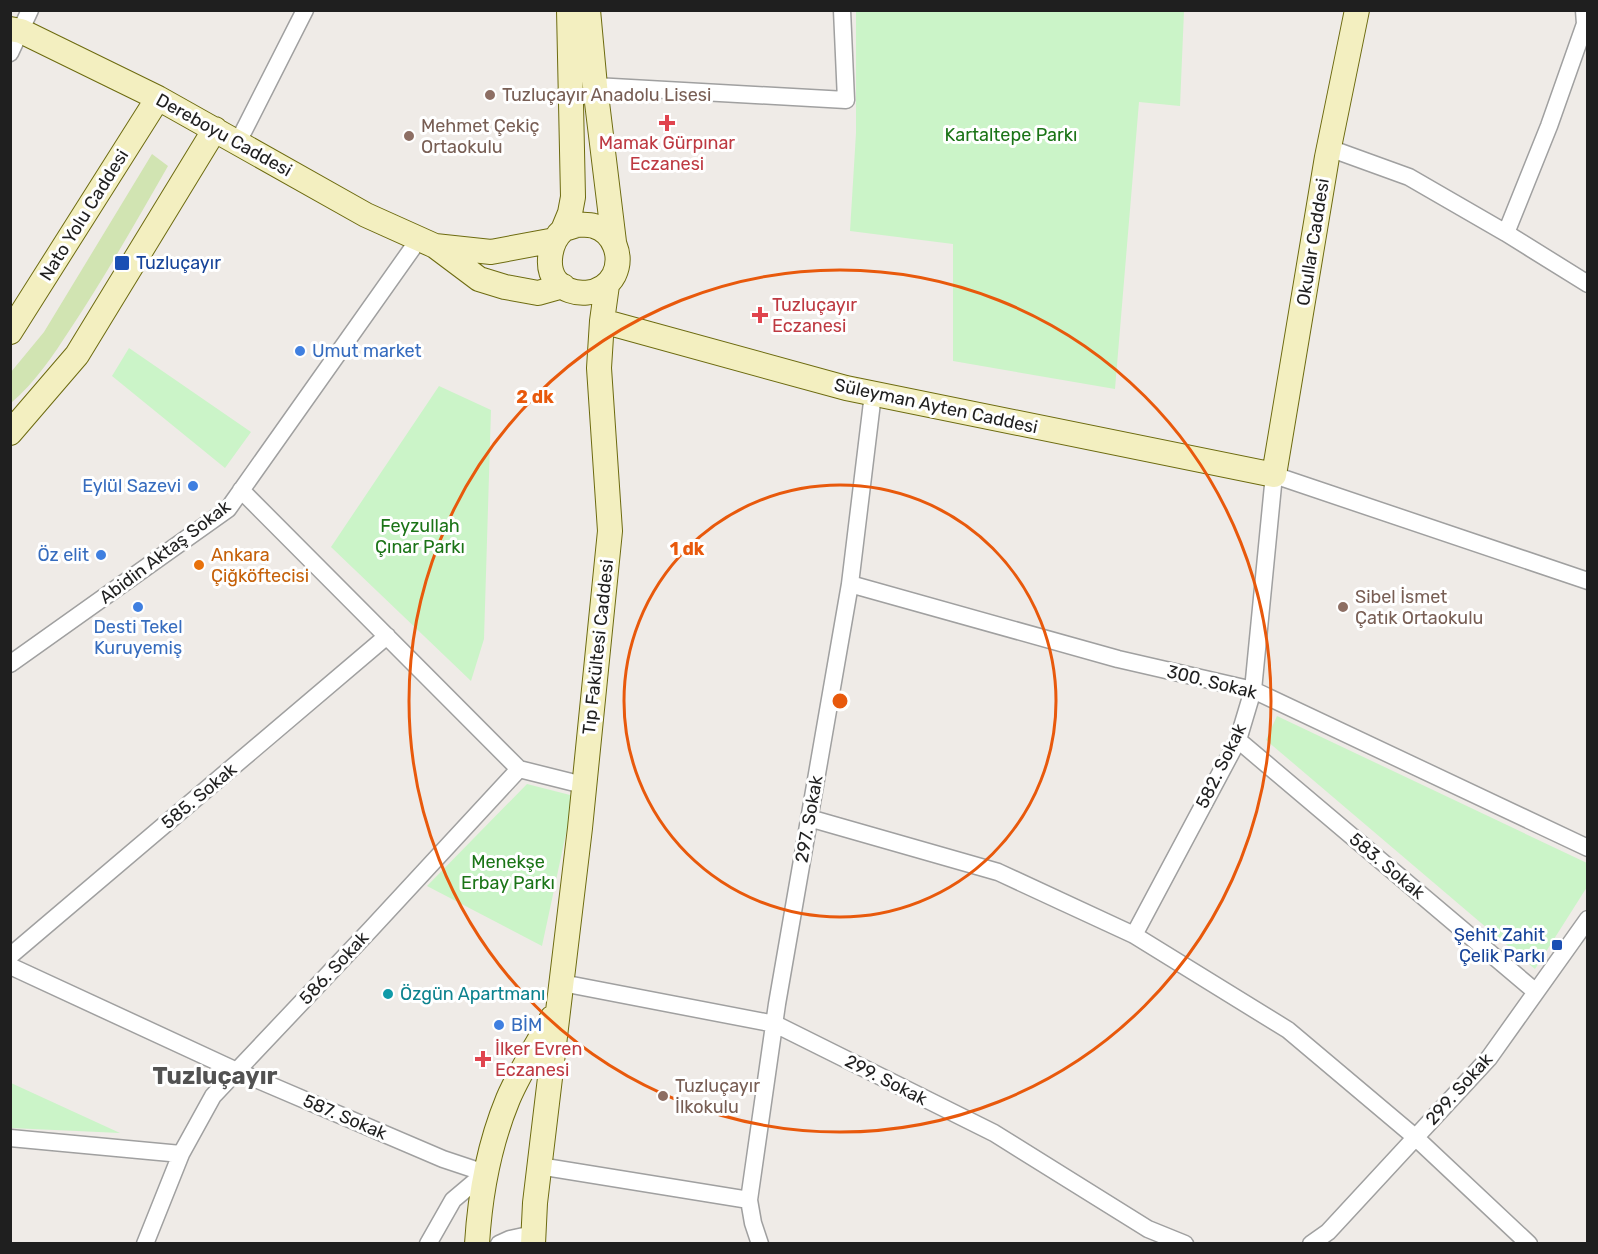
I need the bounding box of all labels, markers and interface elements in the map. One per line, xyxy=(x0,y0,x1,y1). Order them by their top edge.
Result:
place label: Tuzluçayır Anadolu Lisesi xyxy=(502,84,711,106)
marker: Tuzluçayır Anadolu Lisesi xyxy=(483,88,497,102)
street label: Dereboyu Caddesi xyxy=(152,89,296,181)
place label: Mehmet Çekiç Ortaokulu xyxy=(421,115,540,158)
marker: Mamak Gürpınar Eczanesi xyxy=(660,116,674,130)
park label: Kartaltepe Parkı xyxy=(945,124,1077,146)
marker: Mehmet Çekiç Ortaokulu xyxy=(402,129,416,143)
place label: Mamak Gürpınar Eczanesi xyxy=(599,132,735,175)
street label: Nato Yolu Caddesi xyxy=(35,145,133,285)
street label: Okullar Caddesi xyxy=(1292,177,1334,307)
place label: Tuzluçayır xyxy=(136,252,221,274)
marker: Tuzluçayır xyxy=(113,254,131,272)
place label: Tuzluçayır Eczanesi xyxy=(772,294,857,337)
marker: Tuzluçayır Eczanesi xyxy=(753,308,767,322)
place label: Umut market xyxy=(312,340,422,362)
marker: Umut market xyxy=(293,344,307,358)
street label: Süleyman Ayten Caddesi xyxy=(832,374,1040,438)
text: 2 dk xyxy=(516,386,554,408)
place label: Eylül Sazevi xyxy=(82,475,181,497)
marker: Eylül Sazevi xyxy=(186,479,200,493)
street label: Abidin Aktaş Sokak xyxy=(95,495,236,609)
park label: Feyzullah Çınar Parkı xyxy=(375,515,465,558)
text: 1 dk xyxy=(670,538,705,560)
place label: Öz elit xyxy=(37,544,89,566)
place label: Ankara Çiğköftecisi xyxy=(211,544,309,587)
marker: Öz elit xyxy=(94,548,108,562)
marker: Ankara Çiğköftecisi xyxy=(192,558,206,572)
street label: Tıp Fakültesi Caddesi xyxy=(578,558,618,736)
place label: Sibel İsmet Çatık Ortaokulu xyxy=(1355,586,1483,629)
marker: Desti Tekel Kuruyemiş xyxy=(131,600,145,614)
marker: Sibel İsmet Çatık Ortaokulu xyxy=(1336,600,1350,614)
place label: Desti Tekel Kuruyemiş xyxy=(93,616,183,659)
street label: 300. Sokak xyxy=(1165,660,1260,704)
centre of rings xyxy=(830,691,850,711)
street label: 582. Sokak xyxy=(1191,719,1251,812)
street label: 585. Sokak xyxy=(157,758,242,834)
street label: 297. Sokak xyxy=(791,773,828,864)
street label: 583. Sokak xyxy=(1345,828,1430,904)
park label: Menekşe Erbay Parkı xyxy=(461,851,555,894)
place label: Şehit Zahit Çelik Parkı xyxy=(1454,924,1545,967)
street label: 586. Sokak xyxy=(295,926,374,1009)
marker: Şehit Zahit Çelik Parkı xyxy=(1550,938,1564,952)
place label: Özgün Apartmanı xyxy=(400,983,545,1005)
marker: Özgün Apartmanı xyxy=(381,987,395,1001)
place label: BİM xyxy=(511,1014,542,1036)
marker: BİM xyxy=(492,1018,506,1032)
place label: İlker Evren Eczanesi xyxy=(495,1038,582,1081)
street label: 299. Sokak xyxy=(1421,1048,1498,1130)
street label: 299. Sokak xyxy=(841,1050,932,1110)
marker: İlker Evren Eczanesi xyxy=(476,1052,490,1066)
district label: Tuzluçayır xyxy=(153,1062,278,1090)
place label: Tuzluçayır İlkokulu xyxy=(675,1075,760,1118)
street label: 587. Sokak xyxy=(300,1089,391,1145)
marker: Tuzluçayır İlkokulu xyxy=(656,1089,670,1103)

